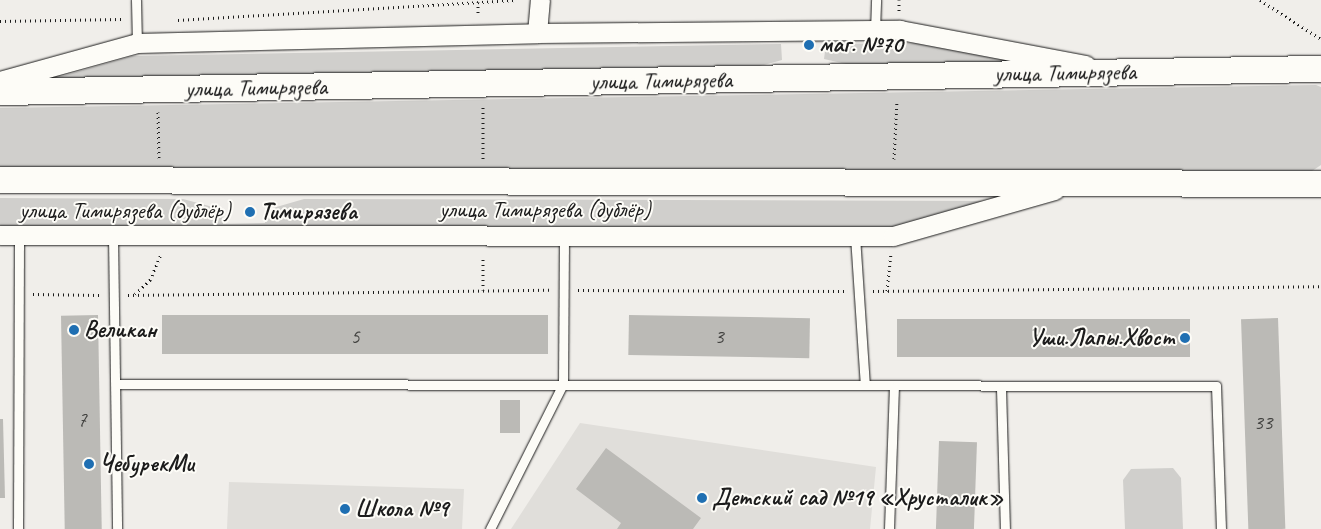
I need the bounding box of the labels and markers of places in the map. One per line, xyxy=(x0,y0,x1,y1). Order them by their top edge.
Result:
place label: маг. №70 xyxy=(819,31,902,59)
marker: маг. №70 xyxy=(803,39,815,51)
place label: Тимирязева xyxy=(260,198,357,226)
marker: Тимирязева xyxy=(244,206,256,218)
place label: Великан xyxy=(84,316,157,344)
marker: Великан xyxy=(68,324,80,336)
place label: Уши.Лапы.Хвост xyxy=(1028,324,1175,352)
marker: Уши.Лапы.Хвост xyxy=(1179,332,1191,344)
place label: ЧебурекМи xyxy=(99,450,194,478)
marker: ЧебурекМи xyxy=(83,458,95,470)
place label: Детский сад №19 «Хрусталик» xyxy=(712,484,1004,512)
marker: Детский сад №19 «Хрусталик» xyxy=(696,492,708,504)
place label: Школа №9 xyxy=(355,495,448,523)
marker: Школа №9 xyxy=(339,503,351,515)

